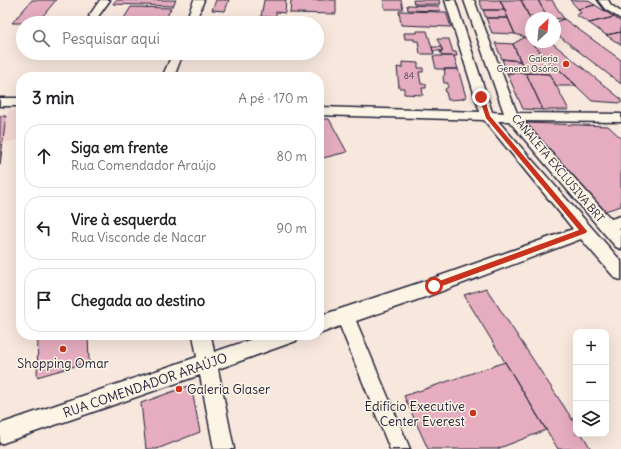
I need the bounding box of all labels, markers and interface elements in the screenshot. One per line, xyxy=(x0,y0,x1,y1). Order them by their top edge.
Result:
north arrow xyxy=(525,12,561,48)
search box xyxy=(16,16,324,60)
icon: search xyxy=(30,27,52,49)
text: Pesquisar aqui xyxy=(62,29,160,48)
place label: Galeria General Osório xyxy=(497,53,558,74)
marker: Galeria General Osório xyxy=(561,59,571,69)
house number: 84 xyxy=(404,70,414,81)
text: 3 min xyxy=(32,87,74,109)
route end xyxy=(472,88,490,106)
text: A pé · 170 m xyxy=(238,90,308,107)
street label: CANALETA EXCLUSIVA BRT xyxy=(509,111,607,225)
text: Siga em frente xyxy=(71,138,168,157)
icon: ahead xyxy=(33,145,55,167)
text: 80 m xyxy=(276,148,307,165)
text: Rua Comendador Araújo xyxy=(71,157,216,174)
text: Vire à esquerda xyxy=(71,210,177,229)
icon: left xyxy=(33,217,55,239)
text: 90 m xyxy=(276,220,307,237)
text: Rua Visconde de Nacar xyxy=(71,229,206,246)
route start xyxy=(425,277,443,295)
icon: arrive xyxy=(33,289,55,311)
text: Chegada ao destino xyxy=(71,291,205,310)
map controls xyxy=(573,329,609,437)
button: + xyxy=(573,329,609,365)
marker: Shopping Omar xyxy=(58,344,68,354)
street label: RUA COMENDADOR ARAÚJO xyxy=(60,348,230,422)
place label: Shopping Omar xyxy=(17,355,110,372)
button: − xyxy=(573,365,609,401)
place label: Galeria Glaser xyxy=(187,381,271,398)
marker: Galeria Glaser xyxy=(174,384,184,394)
place label: Edifício Executive Center Everest xyxy=(365,398,466,430)
button: layers xyxy=(573,401,609,437)
marker: Edifício Executive Center Everest xyxy=(468,408,478,418)

